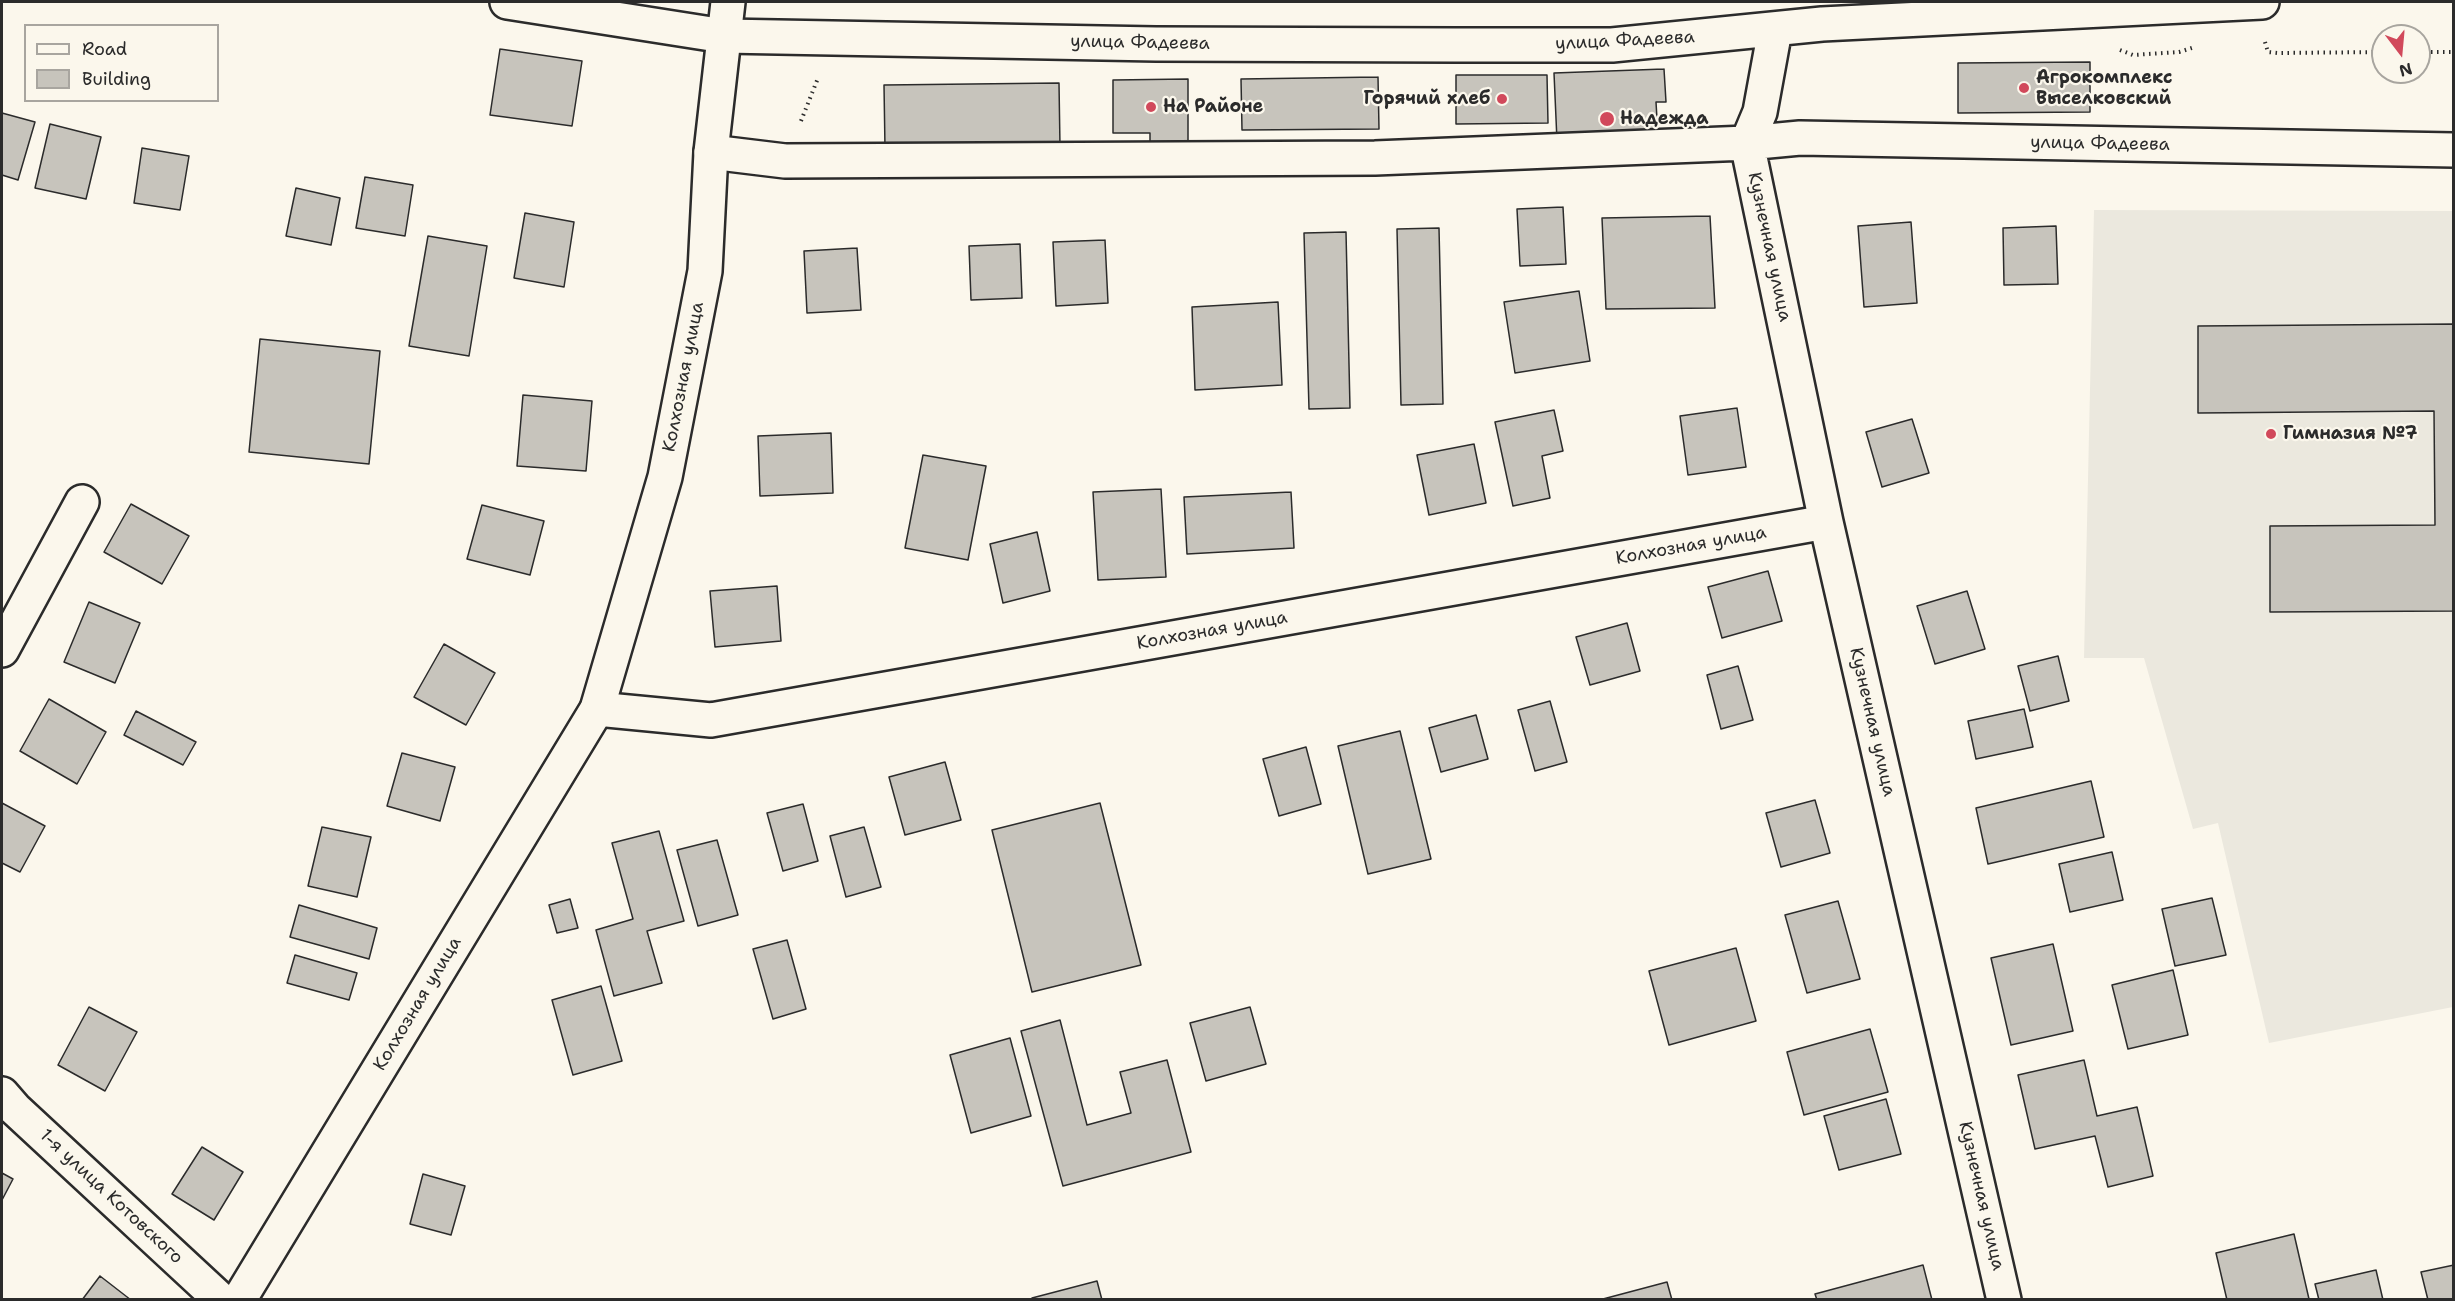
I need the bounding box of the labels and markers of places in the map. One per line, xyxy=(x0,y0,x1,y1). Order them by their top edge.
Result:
place label: Агрокомплекс Выселковский xyxy=(2036,67,2173,110)
marker: Агрокомплекс Выселковский xyxy=(2017,81,2031,95)
place label: Горячий хлеб xyxy=(1364,88,1490,110)
marker: Горячий хлеб xyxy=(1495,92,1509,106)
place label: На Районе xyxy=(1163,96,1263,118)
marker: На Районе xyxy=(1144,100,1158,114)
place label: Надежда xyxy=(1620,108,1709,130)
marker: Надежда xyxy=(1598,110,1616,128)
place label: Гимназия №7 xyxy=(2283,423,2417,445)
marker: Гимназия №7 xyxy=(2264,427,2278,441)

